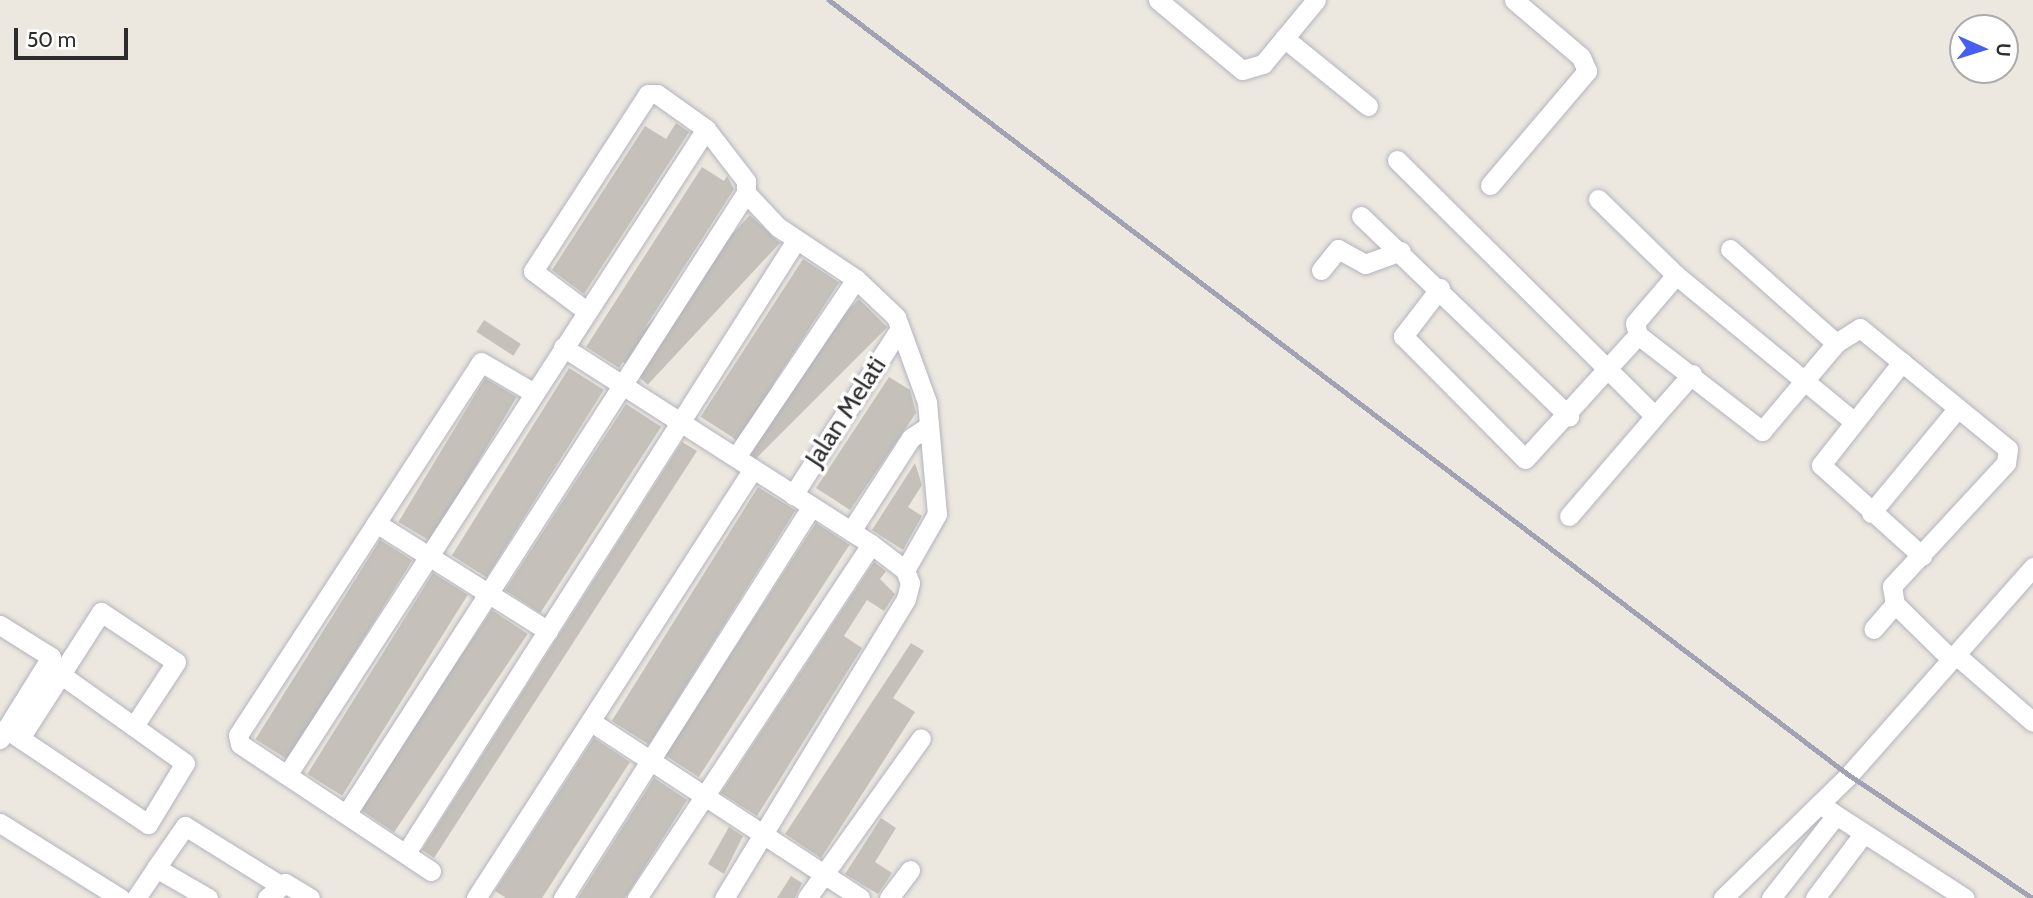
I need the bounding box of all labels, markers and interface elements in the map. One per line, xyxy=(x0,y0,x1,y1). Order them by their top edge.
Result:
scale bar xyxy=(18,14,131,58)
north arrow xyxy=(1949,14,2019,84)
text: 50 m xyxy=(27,27,76,52)
text: U xyxy=(1992,43,2015,57)
street label: Jalan Melati xyxy=(799,351,893,473)

